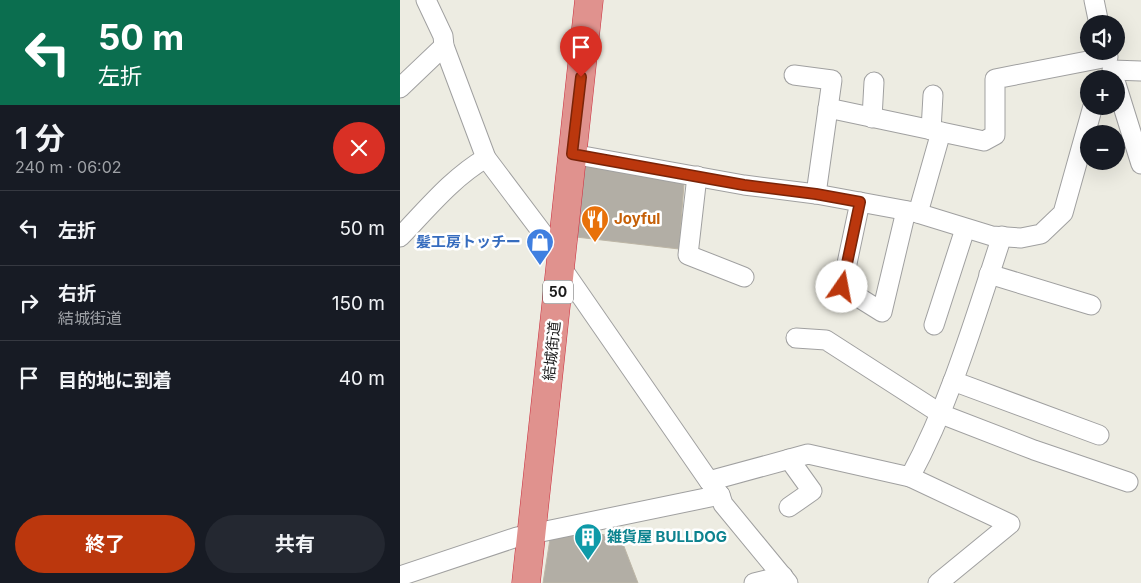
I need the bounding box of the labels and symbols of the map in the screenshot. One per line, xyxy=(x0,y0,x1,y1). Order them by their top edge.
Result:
pin xyxy=(560,26,602,77)
restaurant icon: Joyful xyxy=(580,204,610,243)
place label: Joyful xyxy=(614,209,660,228)
shop icon: 髪工房トッチー xyxy=(525,227,555,266)
place label: 髪工房トッチー xyxy=(416,232,521,251)
position arrow xyxy=(815,260,867,312)
road number: 50 xyxy=(543,280,573,304)
street label: 結城街道 xyxy=(539,320,564,382)
building icon: 雑貨屋 BULLDOG xyxy=(573,522,603,561)
place label: 雑貨屋 BULLDOG xyxy=(607,527,727,546)

